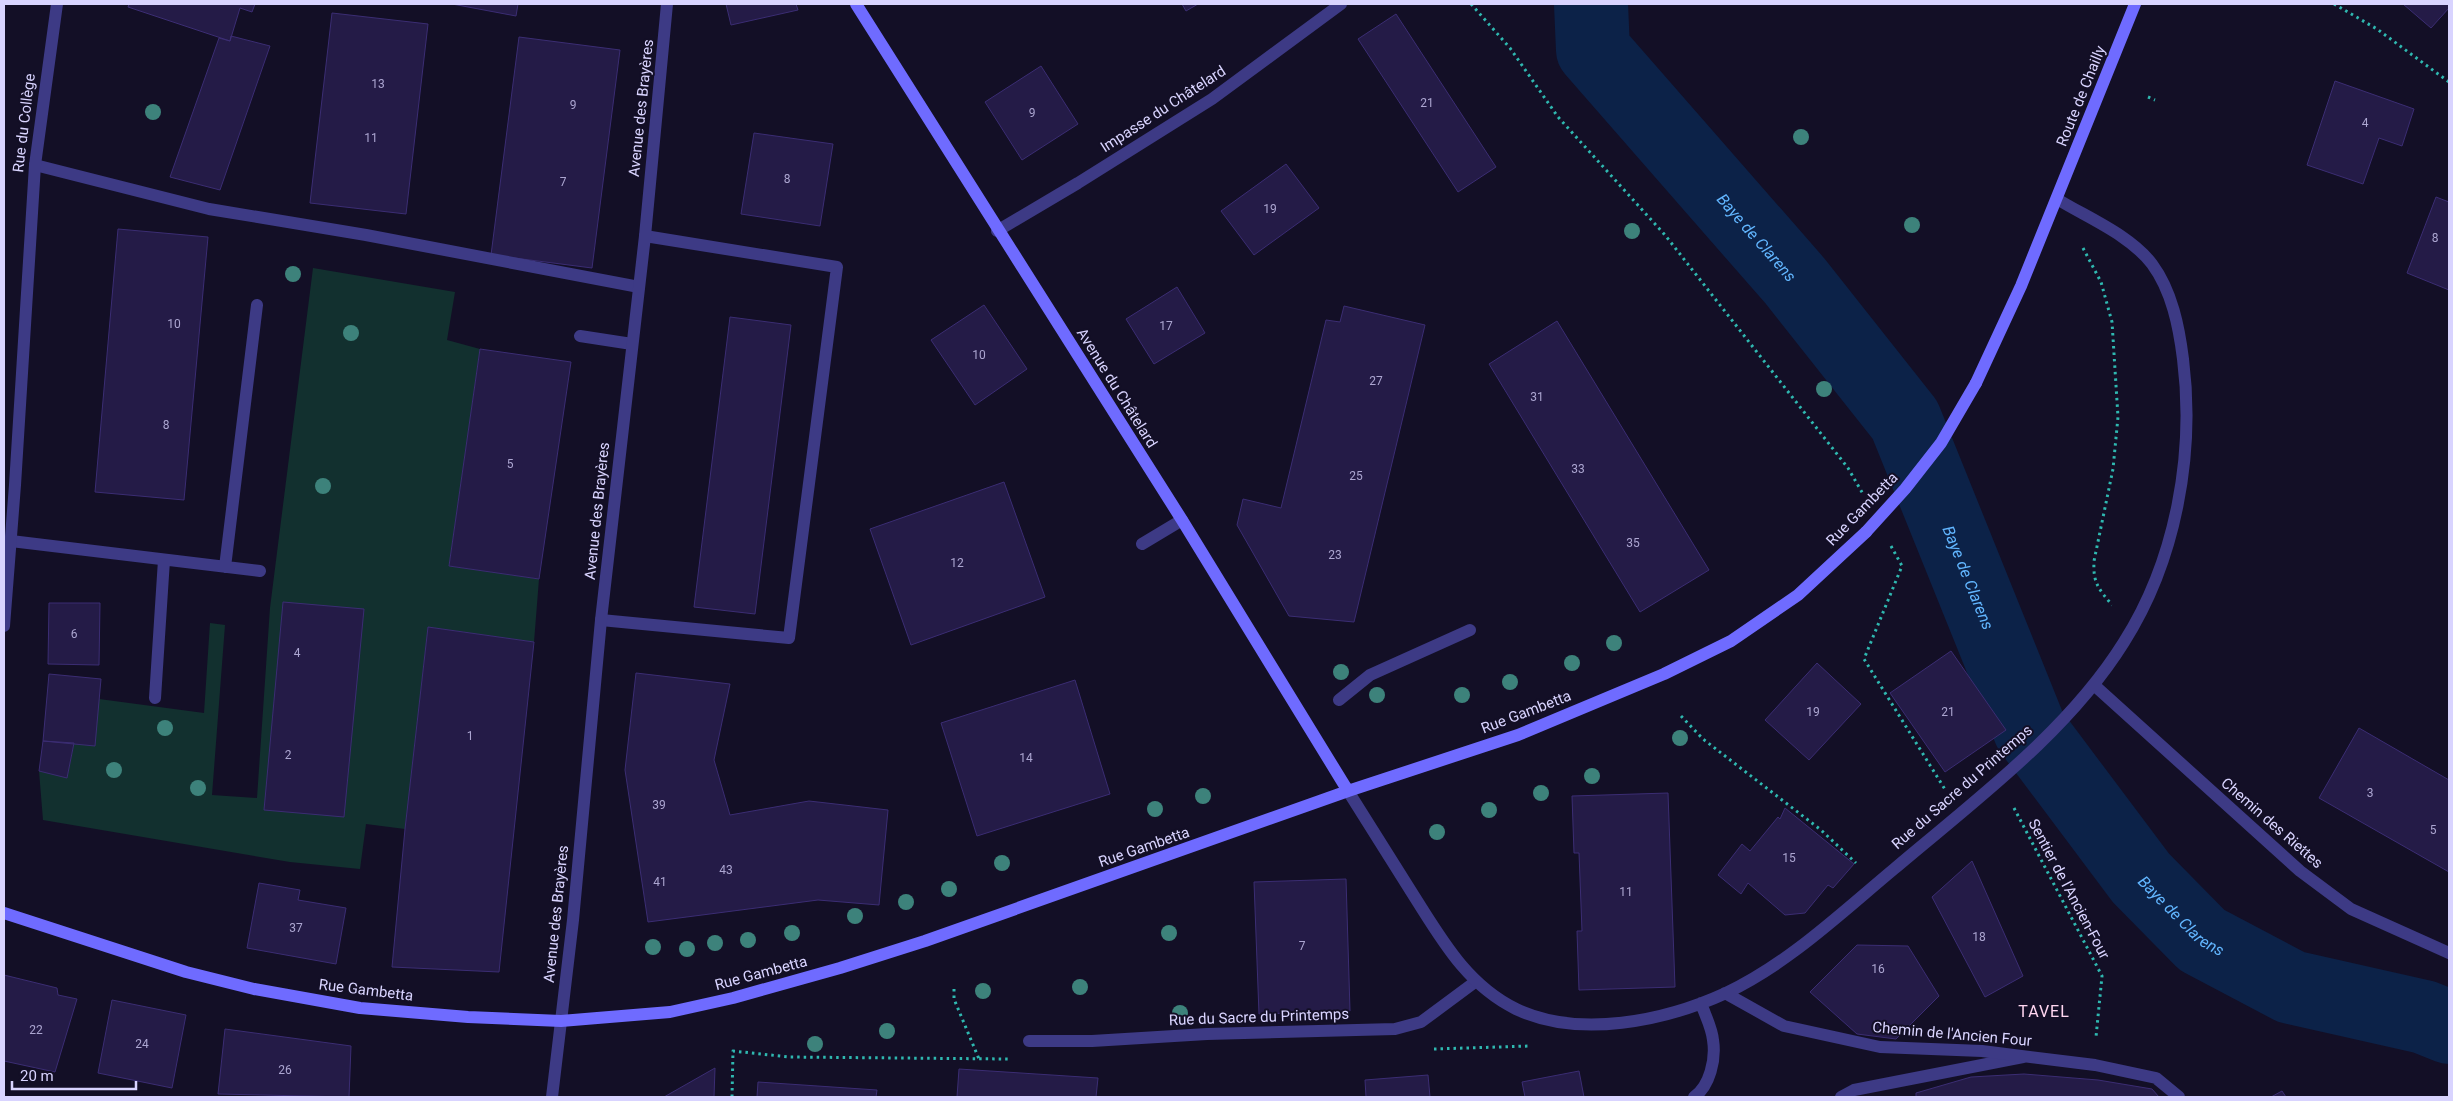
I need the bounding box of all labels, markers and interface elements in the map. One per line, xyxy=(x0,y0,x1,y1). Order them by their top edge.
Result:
street label: Avenue des Brayères xyxy=(625,38,657,178)
street label: Route de Chailly xyxy=(2053,43,2109,149)
street label: Impasse du Châtelard xyxy=(1097,62,1229,156)
street label: Rue du Collège xyxy=(9,72,39,174)
house number: 13 xyxy=(371,77,385,91)
house number: 21 xyxy=(1420,96,1434,110)
house number: 9 xyxy=(570,98,576,112)
house number: 9 xyxy=(1029,106,1035,120)
house number: 4 xyxy=(2362,116,2369,130)
house number: 11 xyxy=(364,131,378,145)
house number: 8 xyxy=(784,172,791,186)
house number: 7 xyxy=(560,175,567,189)
water label: Baye de Clarens xyxy=(1713,190,1800,286)
house number: 19 xyxy=(1263,202,1277,216)
house number: 8 xyxy=(2432,231,2439,245)
house number: 10 xyxy=(167,317,181,331)
house number: 17 xyxy=(1159,319,1173,333)
street label: Avenue du Châtelard xyxy=(1073,325,1161,451)
house number: 10 xyxy=(972,348,986,362)
house number: 27 xyxy=(1369,374,1383,388)
house number: 31 xyxy=(1530,390,1544,404)
house number: 8 xyxy=(163,418,170,432)
street label: Avenue des Brayères xyxy=(581,441,613,581)
house number: 5 xyxy=(507,457,514,471)
house number: 33 xyxy=(1571,462,1585,476)
house number: 25 xyxy=(1349,469,1363,483)
street label: Rue Gambetta xyxy=(1823,469,1901,549)
water label: Baye de Clarens xyxy=(1939,523,1998,633)
house number: 35 xyxy=(1626,536,1640,550)
house number: 23 xyxy=(1328,548,1342,562)
house number: 12 xyxy=(950,556,964,570)
house number: 6 xyxy=(71,627,78,641)
house number: 4 xyxy=(294,646,301,660)
street label: Rue Gambetta xyxy=(1478,687,1574,737)
house number: 19 xyxy=(1806,705,1820,719)
house number: 21 xyxy=(1941,705,1955,719)
street label: Rue du Sacre du Printemps xyxy=(1888,721,2036,853)
house number: 1 xyxy=(467,729,473,743)
house number: 2 xyxy=(285,748,292,762)
house number: 14 xyxy=(1019,751,1033,765)
street label: Chemin des Riettes xyxy=(2217,774,2327,872)
house number: 3 xyxy=(2367,786,2373,800)
house number: 39 xyxy=(652,798,666,812)
street label: Sentier de l'Ancien-Four xyxy=(2024,816,2114,962)
street label: Rue Gambetta xyxy=(1096,823,1192,871)
house number: 5 xyxy=(2430,823,2437,837)
street label: Avenue des Brayères xyxy=(540,844,572,984)
house number: 15 xyxy=(1782,851,1796,865)
house number: 43 xyxy=(719,863,733,877)
water label: Baye de Clarens xyxy=(2134,872,2227,960)
house number: 41 xyxy=(653,875,667,889)
house number: 11 xyxy=(1619,885,1633,899)
house number: 37 xyxy=(289,921,303,935)
house number: 18 xyxy=(1972,930,1986,944)
house number: 7 xyxy=(1299,939,1306,953)
street label: Rue Gambetta xyxy=(713,952,809,994)
house number: 16 xyxy=(1871,962,1885,976)
street label: Rue Gambetta xyxy=(318,975,414,1005)
district label: TAVEL xyxy=(2018,1002,2070,1021)
street label: Rue du Sacre du Printemps xyxy=(1169,1005,1349,1029)
street label: Chemin de l'Ancien Four xyxy=(1872,1018,2032,1050)
house number: 22 xyxy=(29,1023,43,1037)
house number: 24 xyxy=(135,1037,149,1051)
scale bar xyxy=(12,1058,136,1090)
house number: 26 xyxy=(278,1063,292,1077)
text: 20 m xyxy=(20,1067,54,1085)

